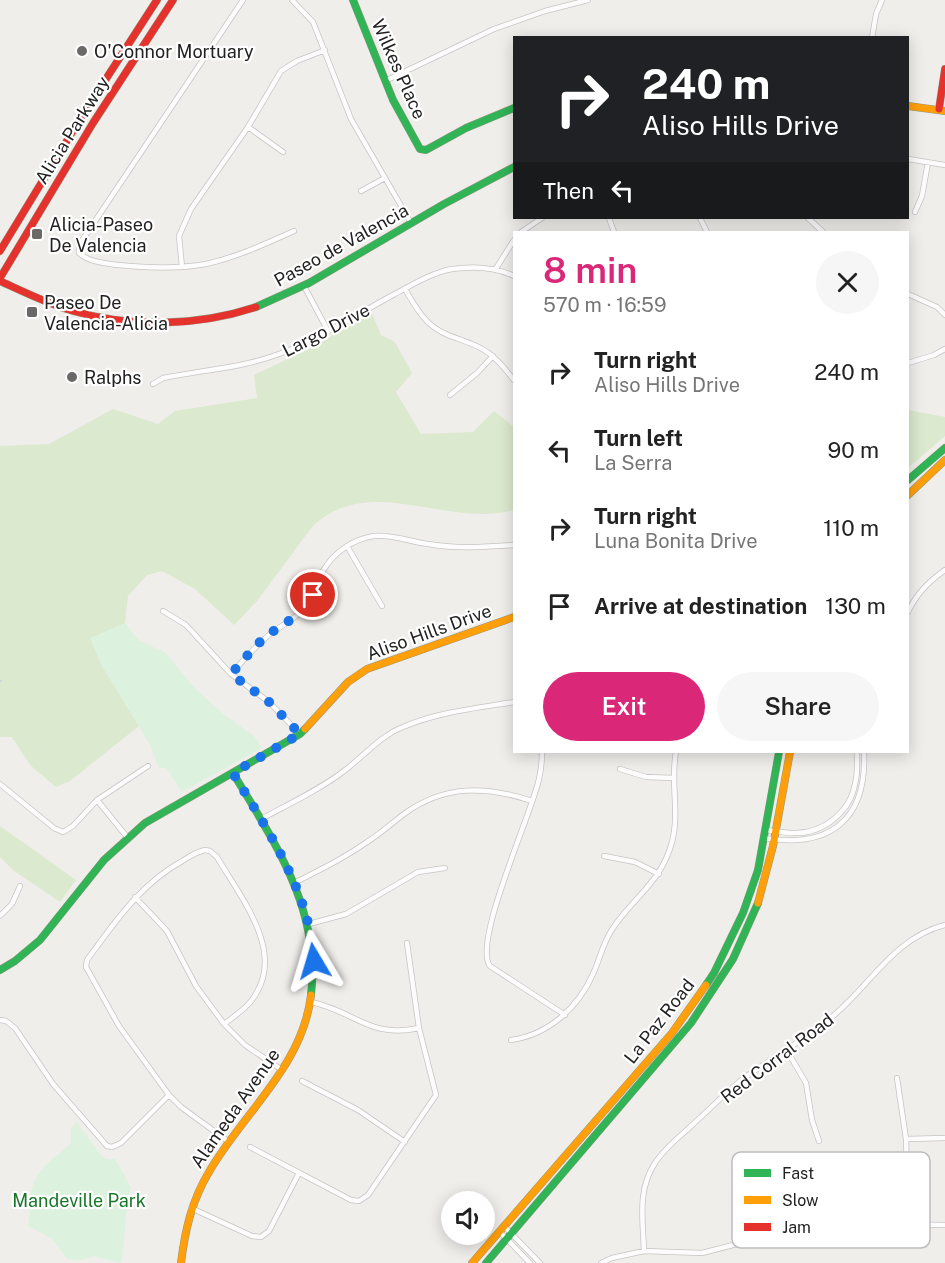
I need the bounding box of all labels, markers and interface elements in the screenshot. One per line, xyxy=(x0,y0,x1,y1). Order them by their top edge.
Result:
street label: Wilkes Place xyxy=(368,16,430,122)
place label: O'Connor Mortuary xyxy=(94,41,254,62)
marker: O'Connor Mortuary xyxy=(75,44,89,58)
text: 240 m xyxy=(642,59,770,108)
icon: right xyxy=(543,60,621,138)
street label: Alicia Parkway xyxy=(31,72,114,188)
text: Aliso Hills Drive xyxy=(642,109,839,141)
icon: left xyxy=(606,174,639,207)
text: Then xyxy=(543,178,594,204)
street label: Paseo de Valencia xyxy=(270,199,412,291)
place label: Alicia-Paseo De Valencia xyxy=(49,214,153,256)
marker: Alicia-Paseo De Valencia xyxy=(30,227,44,241)
text: 8 min xyxy=(543,249,637,291)
button: close xyxy=(816,251,879,314)
place label: Paseo De Valencia-Alicia xyxy=(44,292,168,334)
text: 570 m · 16:59 xyxy=(543,293,666,317)
street label: Largo Drive xyxy=(279,299,373,361)
marker: Paseo De Valencia-Alicia xyxy=(25,305,39,319)
text: Turn right xyxy=(594,347,697,373)
icon: right xyxy=(543,356,576,389)
text: 240 m xyxy=(814,359,879,385)
place label: Ralphs xyxy=(84,367,141,388)
marker: Ralphs xyxy=(65,370,79,384)
text: Aliso Hills Drive xyxy=(594,373,740,397)
text: Turn left xyxy=(594,425,683,451)
icon: left xyxy=(543,434,576,467)
text: 90 m xyxy=(828,437,879,463)
text: La Serra xyxy=(594,451,672,475)
text: Turn right xyxy=(594,503,697,529)
icon: right xyxy=(543,512,576,545)
text: 110 m xyxy=(823,515,879,541)
text: Luna Bonita Drive xyxy=(594,529,758,553)
pin xyxy=(287,569,338,620)
icon: arrive xyxy=(296,578,329,611)
icon: arrive xyxy=(543,590,576,623)
text: Arrive at destination xyxy=(594,593,807,619)
text: 130 m xyxy=(825,593,886,619)
street label: Aliso Hills Drive xyxy=(364,600,494,664)
button: Exit xyxy=(543,672,705,741)
button: Share xyxy=(717,672,879,741)
position arrow xyxy=(282,929,346,993)
street label: La Paz Road xyxy=(620,975,698,1067)
street label: Red Corral Road xyxy=(716,1009,838,1107)
street label: Alameda Avenue xyxy=(186,1044,284,1172)
legend xyxy=(732,1152,930,1248)
text: Fast xyxy=(782,1164,814,1183)
park label: Mandeville Park xyxy=(12,1190,146,1211)
map controls xyxy=(441,1191,495,1245)
button: sound xyxy=(441,1191,495,1245)
text: Slow xyxy=(782,1191,819,1210)
text: Jam xyxy=(782,1218,811,1237)

